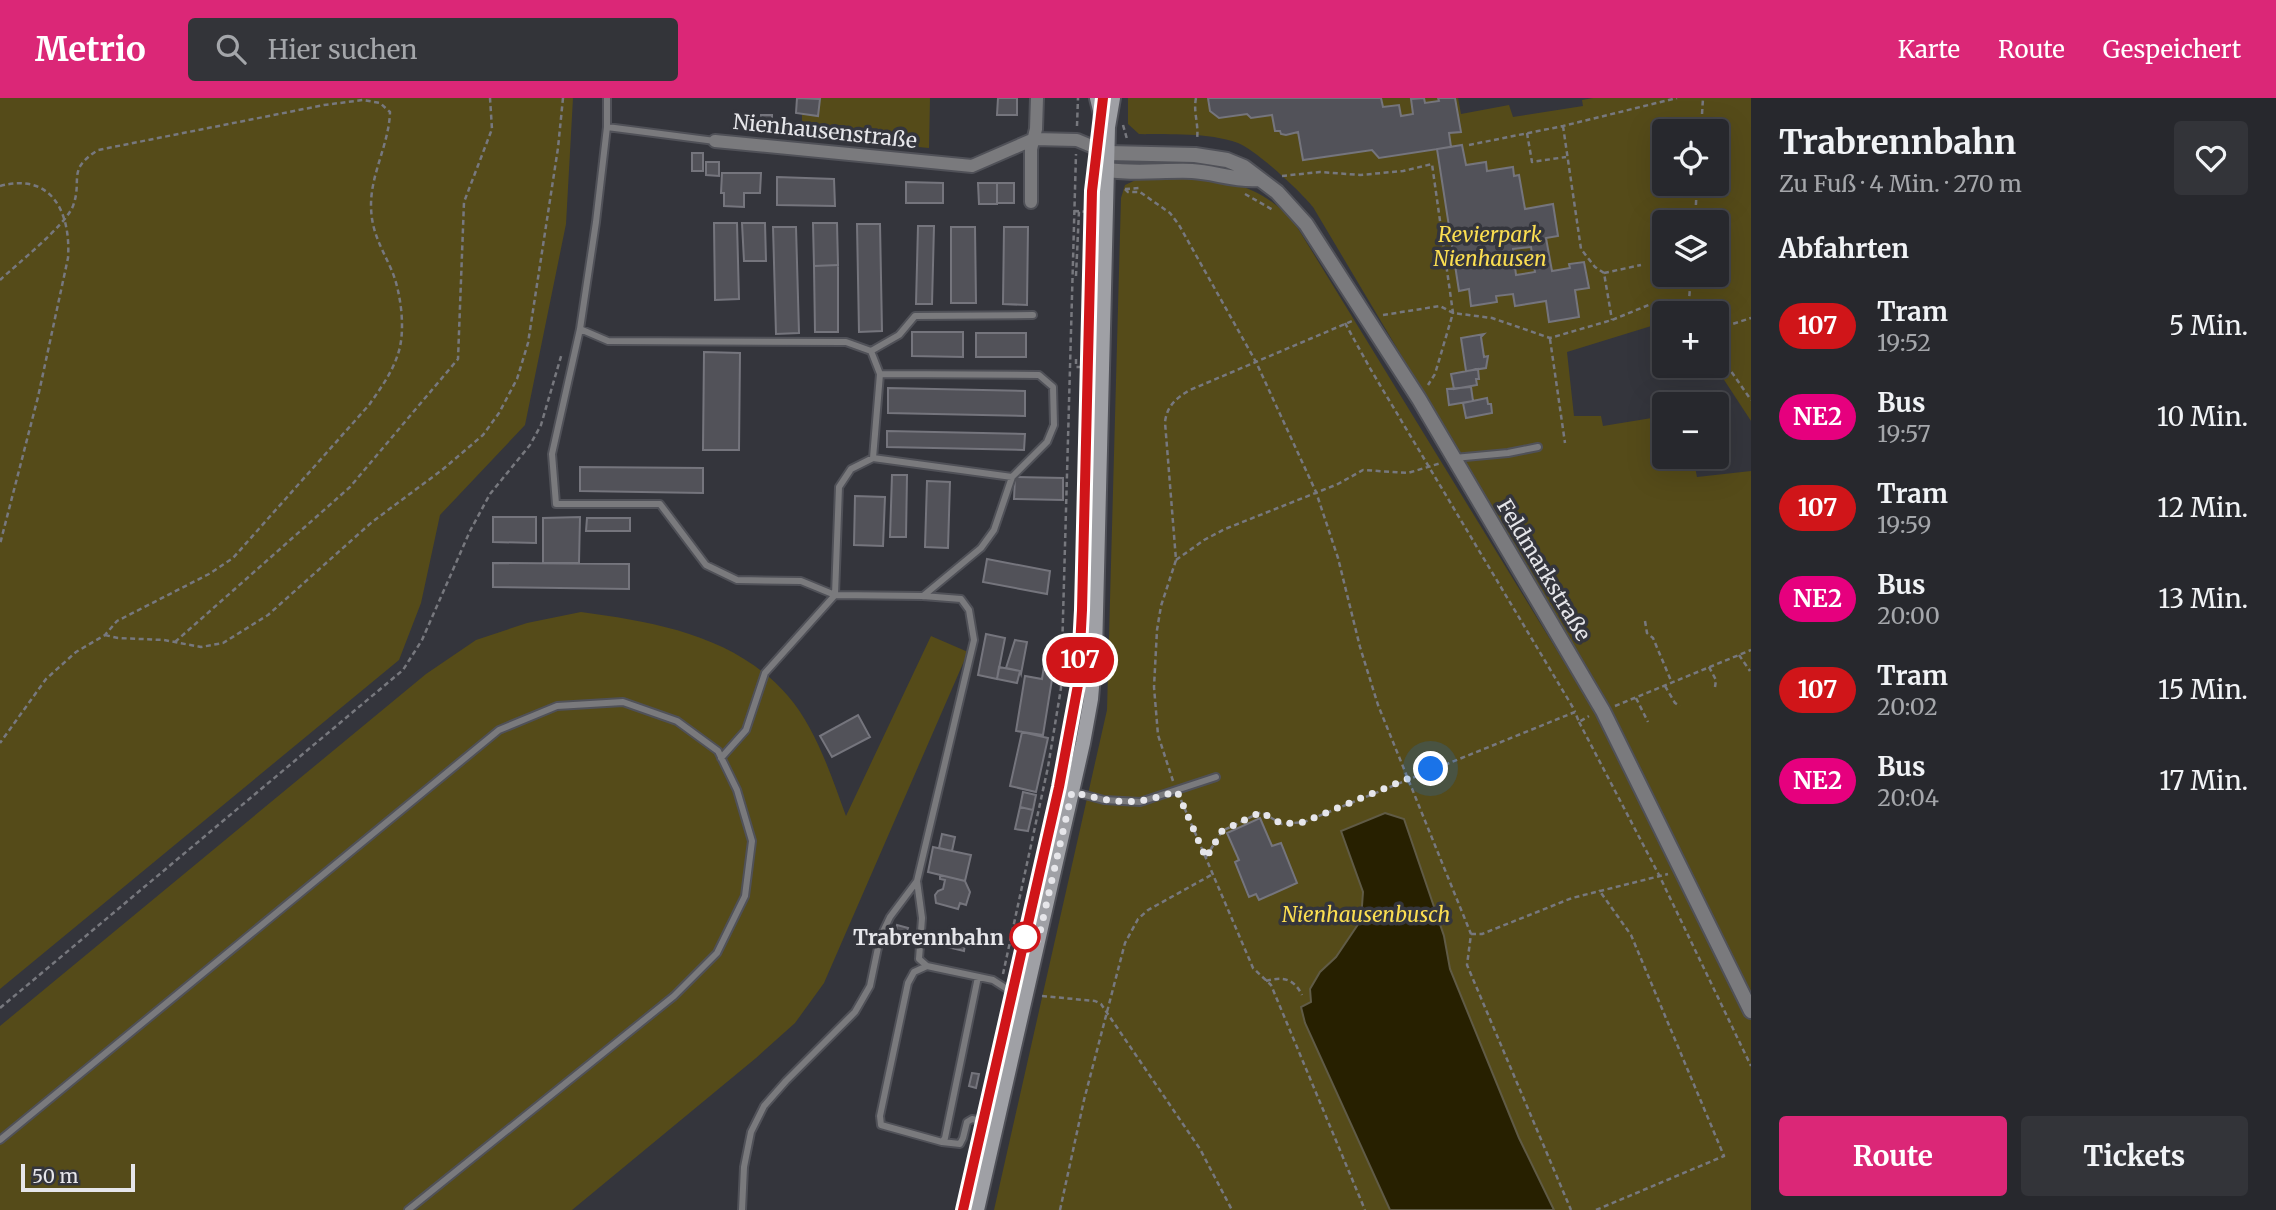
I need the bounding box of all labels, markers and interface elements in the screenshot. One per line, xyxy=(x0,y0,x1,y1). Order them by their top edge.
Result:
search box xyxy=(188,18,678,81)
text: Metrio xyxy=(35,29,146,70)
icon: search xyxy=(212,30,250,68)
text: Hier suchen xyxy=(268,33,418,66)
text: Karte xyxy=(1898,34,1960,65)
text: Route xyxy=(1998,34,2065,65)
text: Gespeichert xyxy=(2103,34,2241,65)
street label: Nienhausenstraße xyxy=(732,108,918,154)
map controls xyxy=(1652,119,1729,469)
button: locate xyxy=(1652,119,1729,196)
button: heart xyxy=(2174,121,2248,195)
text: Trabrennbahn xyxy=(1779,122,2016,163)
text: Zu Fuß · 4 Min. · 270 m xyxy=(1779,169,2022,198)
button: layers xyxy=(1652,210,1729,287)
park label: Revierpark Nienhausen xyxy=(1433,221,1547,272)
text: Abfahrten xyxy=(1779,232,1909,265)
text: Tram xyxy=(1877,295,1948,328)
button: + xyxy=(1652,301,1729,378)
text: 5 Min. xyxy=(2169,309,2248,342)
text: 107 xyxy=(1798,310,1837,341)
text: 19:52 xyxy=(1877,328,1931,357)
text: Bus xyxy=(1877,386,1925,419)
button: − xyxy=(1652,392,1729,469)
text: 10 Min. xyxy=(2157,400,2248,433)
text: NE2 xyxy=(1793,401,1842,432)
text: 19:57 xyxy=(1877,419,1931,448)
text: Tram xyxy=(1877,477,1948,510)
text: 12 Min. xyxy=(2157,491,2248,524)
text: 107 xyxy=(1798,492,1837,523)
street label: Feldmarkstraße xyxy=(1491,494,1597,646)
text: 19:59 xyxy=(1877,510,1931,539)
text: Bus xyxy=(1877,568,1925,601)
text: 13 Min. xyxy=(2158,582,2248,615)
text: NE2 xyxy=(1793,583,1842,614)
text: 20:00 xyxy=(1877,601,1940,630)
line badge: 107 xyxy=(1040,637,1120,683)
text: 107 xyxy=(1060,644,1100,675)
text: Tram xyxy=(1877,659,1948,692)
text: 15 Min. xyxy=(2158,673,2248,706)
text: 107 xyxy=(1798,674,1837,705)
text: 20:02 xyxy=(1877,692,1938,721)
text: Bus xyxy=(1877,750,1925,783)
your location xyxy=(1413,751,1448,786)
text: 17 Min. xyxy=(2159,764,2248,797)
text: NE2 xyxy=(1793,765,1842,796)
text: 20:04 xyxy=(1877,783,1939,812)
park label: Nienhausenbusch xyxy=(1282,901,1450,928)
marker: Trabrennbahn xyxy=(1010,922,1040,952)
place label: Trabrennbahn xyxy=(853,924,1004,951)
button: Route xyxy=(1779,1116,2007,1196)
button: Tickets xyxy=(2021,1116,2248,1196)
scale bar xyxy=(21,1161,135,1193)
text: 50 m xyxy=(32,1164,78,1188)

